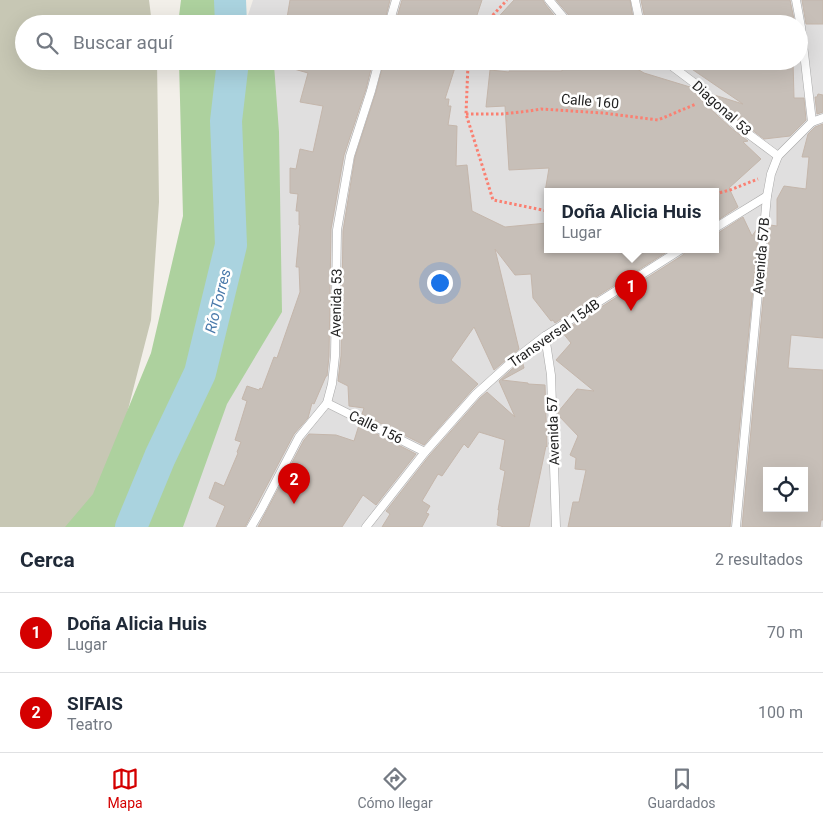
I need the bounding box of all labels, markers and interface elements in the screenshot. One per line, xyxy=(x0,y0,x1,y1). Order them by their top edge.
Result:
search box xyxy=(15,15,808,70)
icon: search xyxy=(33,29,61,57)
text: Buscar aquí xyxy=(73,31,173,54)
street label: Diagonal 53 xyxy=(689,77,755,139)
street label: Calle 160 xyxy=(560,91,620,112)
popup xyxy=(544,188,719,253)
text: Doña Alicia Huis xyxy=(561,200,702,223)
street label: Avenida 57B xyxy=(750,217,772,295)
text: Lugar xyxy=(561,223,602,242)
water label: Río Torres xyxy=(201,267,235,335)
street label: Avenida 53 xyxy=(327,268,345,338)
your location xyxy=(427,270,453,296)
pin: 1 xyxy=(615,270,647,311)
street label: Transversal 154B xyxy=(505,296,603,370)
street label: Avenida 57 xyxy=(544,396,562,466)
street label: Calle 156 xyxy=(346,407,406,447)
pin: 2 xyxy=(278,463,310,504)
map controls xyxy=(763,467,808,512)
button: locate xyxy=(763,467,808,512)
text: Cerca xyxy=(20,548,75,572)
text: 2 resultados xyxy=(715,550,803,569)
text: Doña Alicia Huis xyxy=(67,612,207,635)
text: 1 xyxy=(31,623,41,642)
text: 70 m xyxy=(767,623,803,642)
text: Lugar xyxy=(67,635,107,654)
text: SIFAIS xyxy=(67,692,123,715)
text: 2 xyxy=(31,703,41,722)
text: 100 m xyxy=(758,703,803,722)
text: Teatro xyxy=(67,715,113,734)
tab: Mapa xyxy=(107,765,143,811)
tab: Cómo llegar xyxy=(357,765,433,811)
tab: Guardados xyxy=(648,765,716,811)

